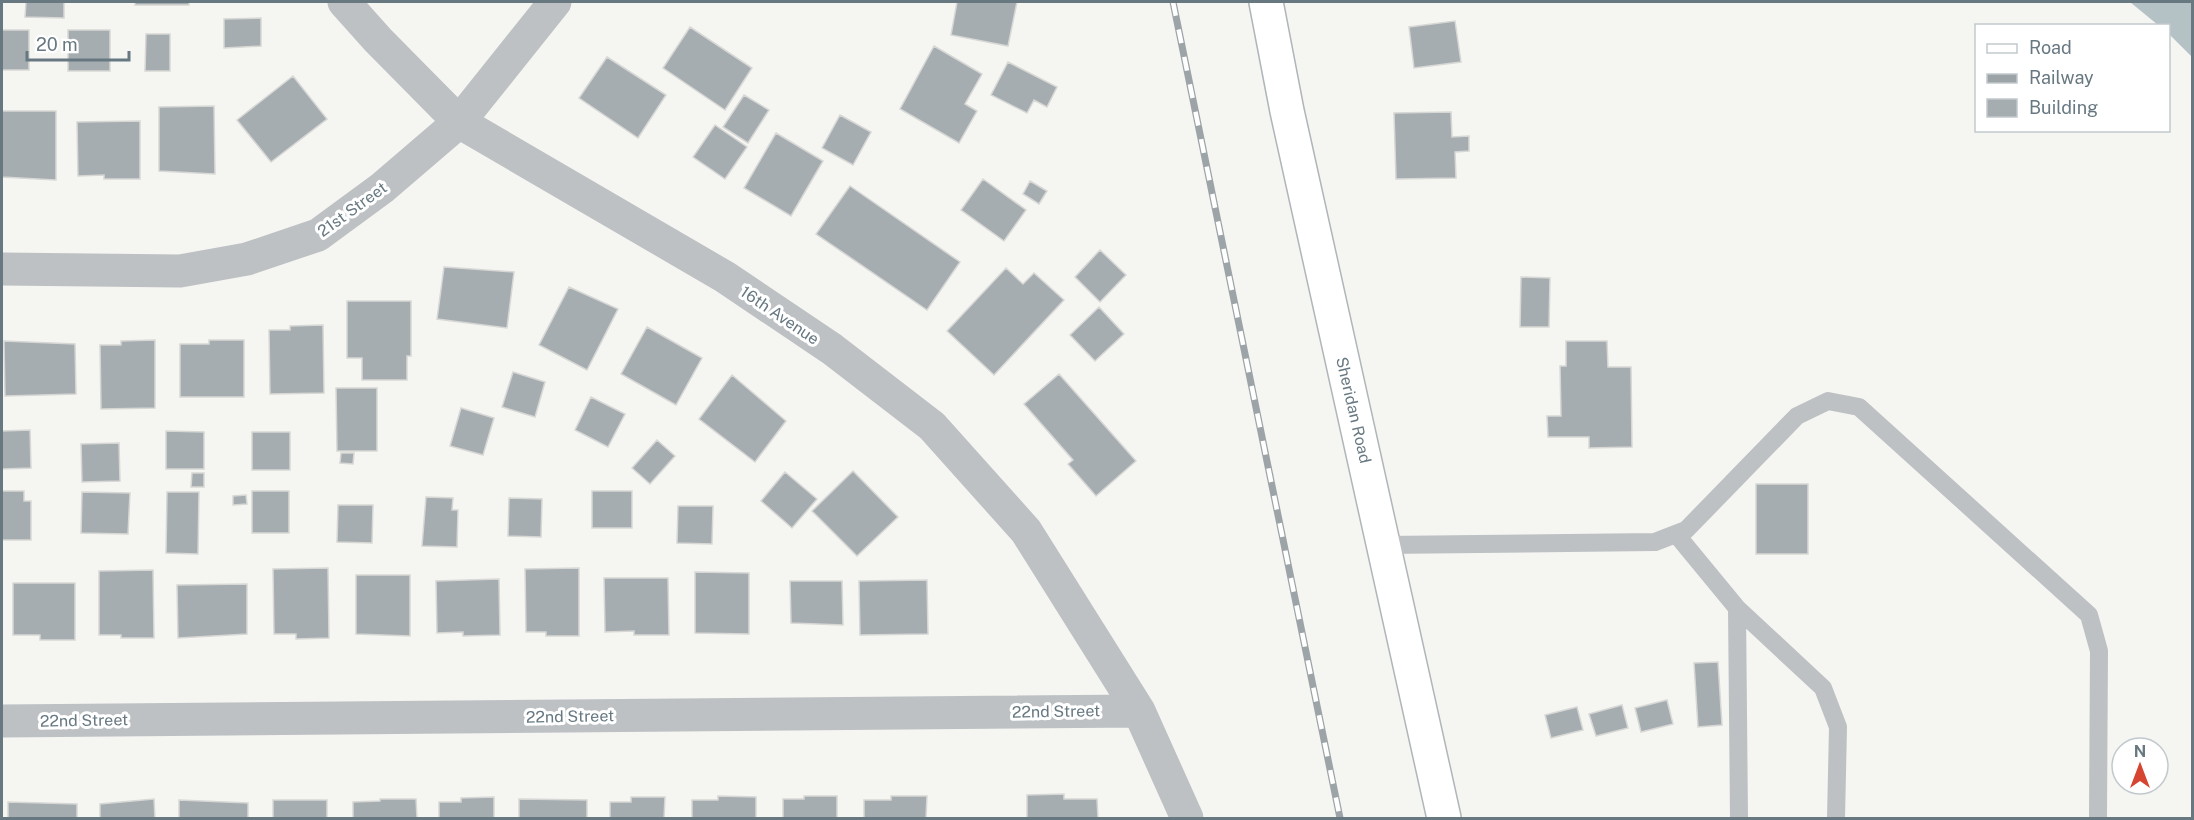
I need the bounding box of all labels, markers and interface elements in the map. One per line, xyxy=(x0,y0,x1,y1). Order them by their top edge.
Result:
scale bar xyxy=(27,24,129,62)
legend xyxy=(1975,24,2170,132)
text: 20 m xyxy=(36,34,78,55)
text: Road xyxy=(2029,37,2072,58)
text: Railway xyxy=(2029,67,2094,88)
text: Building xyxy=(2029,97,2098,118)
street label: 21st Street xyxy=(314,178,391,241)
street label: 16th Avenue xyxy=(737,282,823,349)
street label: Sheridan Road xyxy=(1332,355,1375,465)
street label: 22nd Street xyxy=(1012,701,1100,722)
street label: 22nd Street xyxy=(526,706,614,727)
street label: 22nd Street xyxy=(40,710,128,731)
north arrow xyxy=(2110,736,2170,796)
text: N xyxy=(2134,742,2146,761)

